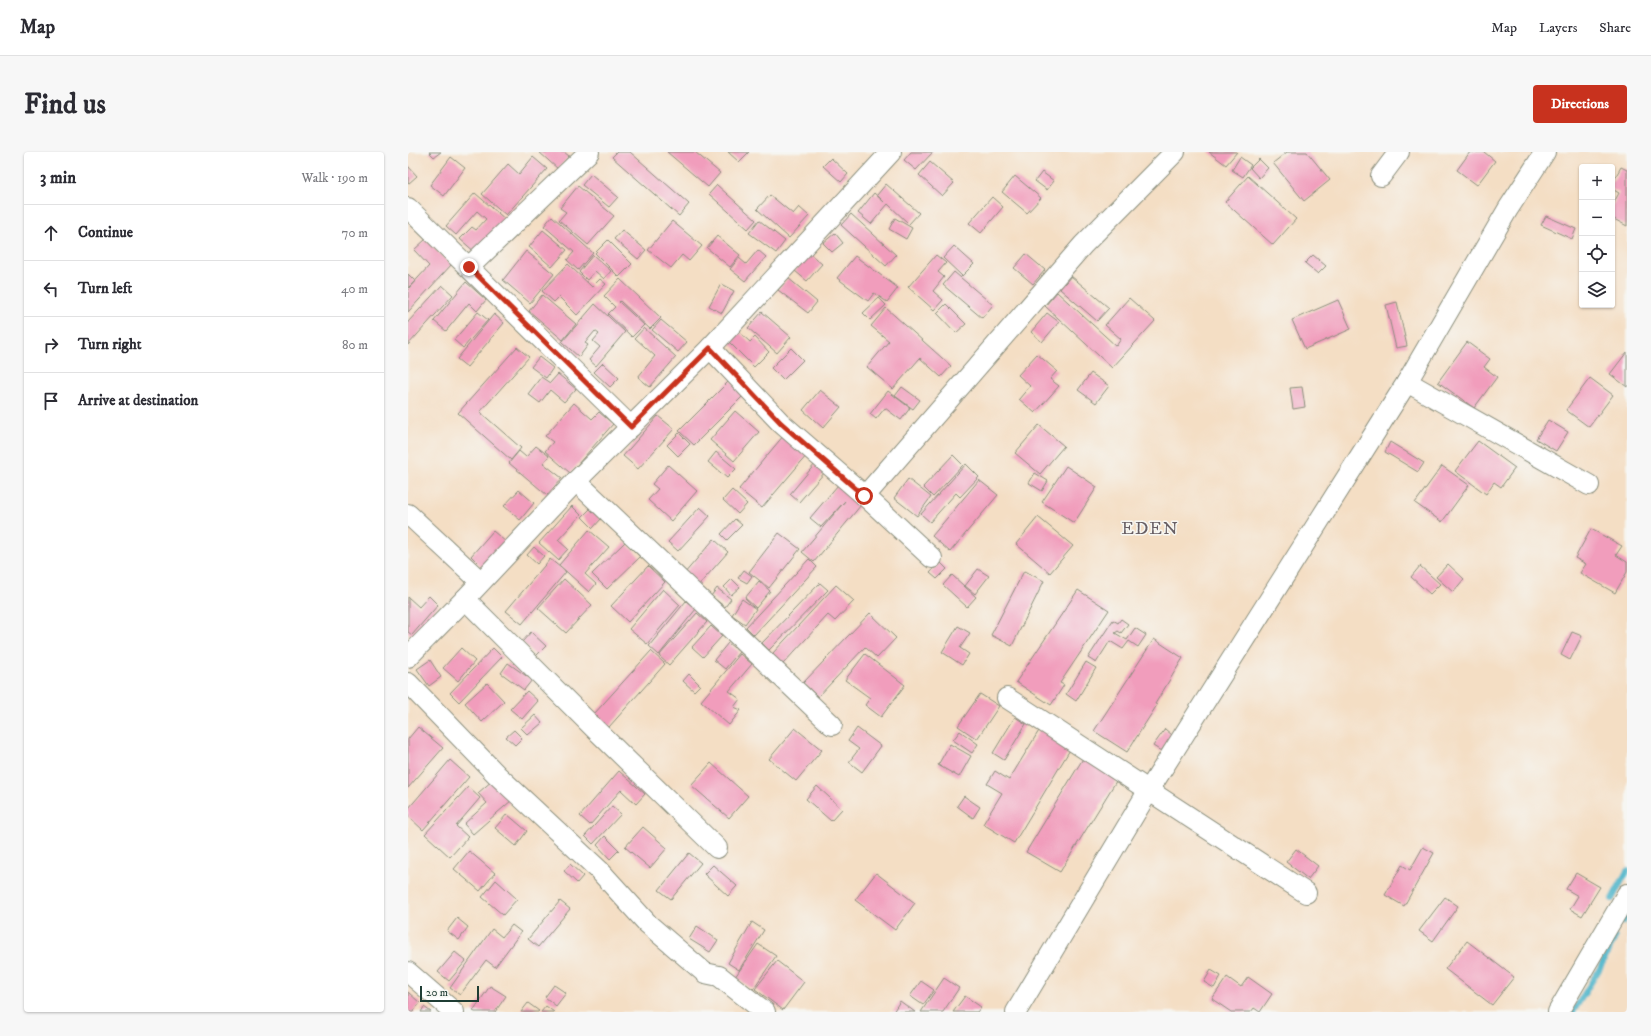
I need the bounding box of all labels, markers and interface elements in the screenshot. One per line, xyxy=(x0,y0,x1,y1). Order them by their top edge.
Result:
text: Map xyxy=(20,16,55,39)
text: Map xyxy=(1491,19,1517,37)
text: Layers xyxy=(1539,19,1577,37)
text: Share xyxy=(1599,19,1631,37)
button: Directions xyxy=(1533,85,1627,123)
text: Find us xyxy=(24,87,106,122)
map controls xyxy=(1579,164,1615,308)
button: + xyxy=(1579,164,1615,200)
text: 3 min xyxy=(40,167,76,189)
text: Walk · 190 m xyxy=(302,170,368,186)
button: − xyxy=(1579,200,1615,236)
icon: ahead xyxy=(40,222,62,244)
text: Continue xyxy=(78,223,133,242)
text: 70 m xyxy=(342,225,368,241)
button: locate xyxy=(1579,236,1615,272)
route end xyxy=(460,258,478,276)
button: layers xyxy=(1579,272,1615,308)
icon: left xyxy=(40,278,62,300)
text: Turn left xyxy=(78,279,132,298)
text: 40 m xyxy=(341,281,368,297)
icon: right xyxy=(40,334,62,356)
text: Turn right xyxy=(78,335,141,354)
text: 80 m xyxy=(342,337,368,353)
icon: arrive xyxy=(40,390,62,412)
text: Arrive at destination xyxy=(78,391,198,410)
route start xyxy=(855,487,873,505)
district label: EDEN xyxy=(1121,518,1179,540)
scale bar xyxy=(420,984,479,1003)
text: 20 m xyxy=(426,986,448,1000)

